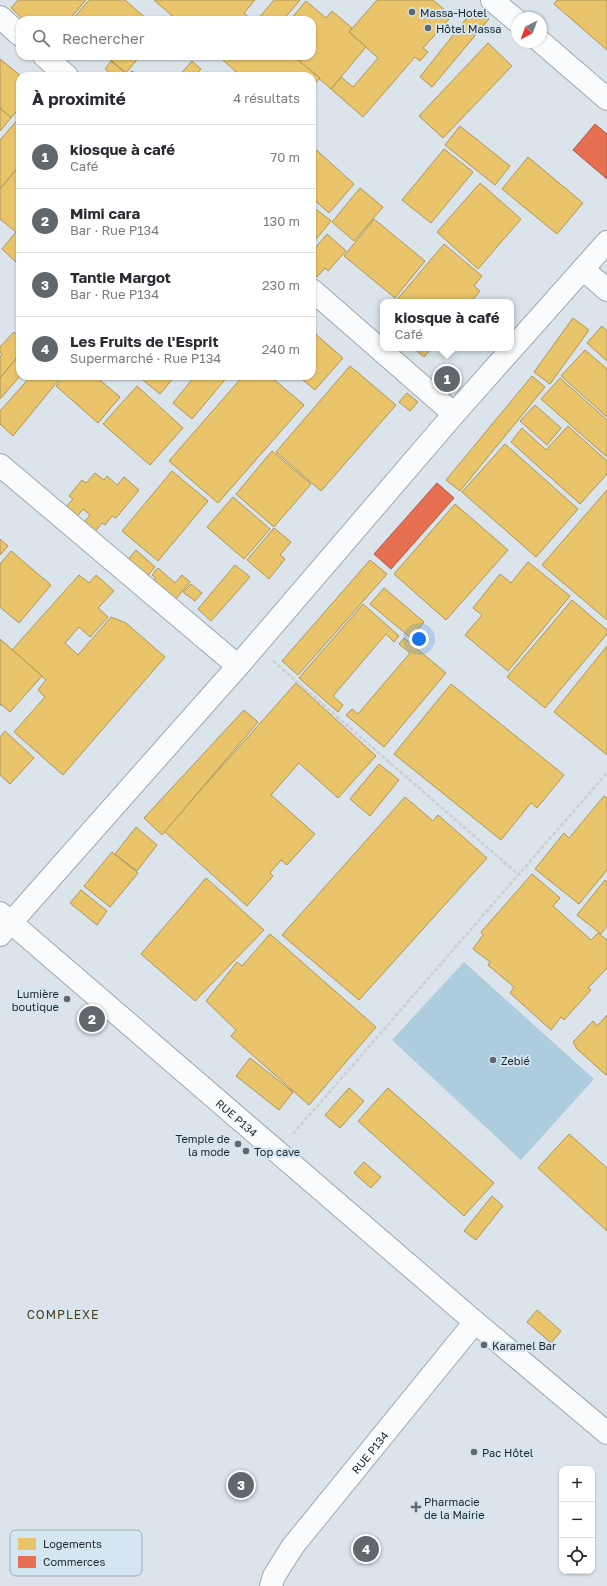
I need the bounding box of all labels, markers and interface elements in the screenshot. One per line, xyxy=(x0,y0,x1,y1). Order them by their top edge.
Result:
place label: Massa-Hotel xyxy=(420,6,487,19)
marker: Massa-Hotel xyxy=(407,7,417,17)
north arrow xyxy=(511,12,547,48)
search box xyxy=(16,16,316,60)
place label: Hôtel Massa xyxy=(436,22,502,35)
marker: Hôtel Massa xyxy=(423,23,433,33)
icon: search xyxy=(30,27,52,49)
text: Rechercher xyxy=(62,29,145,47)
text: À proximité xyxy=(32,88,126,109)
text: 4 résultats xyxy=(233,90,300,106)
text: kiosque à café xyxy=(70,140,175,158)
text: 1 xyxy=(42,149,48,165)
text: 70 m xyxy=(270,149,300,165)
text: Café xyxy=(70,158,98,174)
text: Mimi cara xyxy=(70,204,140,222)
text: 2 xyxy=(41,213,49,229)
text: 130 m xyxy=(263,213,300,229)
text: Bar · Rue P134 xyxy=(70,222,159,238)
text: Tantie Margot xyxy=(70,268,171,286)
text: 3 xyxy=(41,277,49,293)
text: 230 m xyxy=(262,277,300,293)
text: Bar · Rue P134 xyxy=(70,286,159,302)
popup xyxy=(380,299,514,351)
text: kiosque à café xyxy=(395,308,500,326)
text: Café xyxy=(395,326,423,342)
text: Les Fruits de l'Esprit xyxy=(70,332,218,350)
text: 4 xyxy=(41,341,49,357)
text: 240 m xyxy=(262,341,300,357)
text: Supermarché · Rue P134 xyxy=(70,350,221,366)
pin: 1 xyxy=(434,364,460,394)
your location xyxy=(409,629,429,649)
place label: Lumière boutique xyxy=(12,987,59,1013)
marker: Lumière boutique xyxy=(62,994,72,1004)
pin: 2 xyxy=(79,1004,105,1034)
place label: Zebié xyxy=(501,1054,530,1067)
marker: Zebié xyxy=(488,1055,498,1065)
street label: RUE P134 xyxy=(214,1096,261,1139)
place label: Temple de la mode xyxy=(176,1132,230,1158)
marker: Temple de la mode xyxy=(233,1139,243,1149)
place label: Top cave xyxy=(254,1145,300,1158)
marker: Top cave xyxy=(241,1146,251,1156)
district label: COMPLEXE xyxy=(27,1307,99,1322)
place label: Karamel Bar xyxy=(492,1339,557,1352)
marker: Karamel Bar xyxy=(479,1340,489,1350)
street label: RUE P134 xyxy=(348,1428,391,1476)
place label: Pac Hôtel xyxy=(482,1446,534,1459)
marker: Pac Hôtel xyxy=(469,1447,479,1457)
map controls xyxy=(559,1466,595,1574)
button: + xyxy=(559,1466,595,1502)
pin: 3 xyxy=(228,1470,254,1500)
place label: Pharmacie de la Mairie xyxy=(424,1495,485,1521)
marker: Pharmacie de la Mairie xyxy=(411,1502,421,1512)
button: − xyxy=(559,1502,595,1538)
legend xyxy=(10,1530,142,1576)
pin: 4 xyxy=(353,1534,379,1564)
text: Logements xyxy=(43,1537,102,1550)
button: locate xyxy=(559,1538,595,1574)
text: Commerces xyxy=(43,1555,105,1568)

